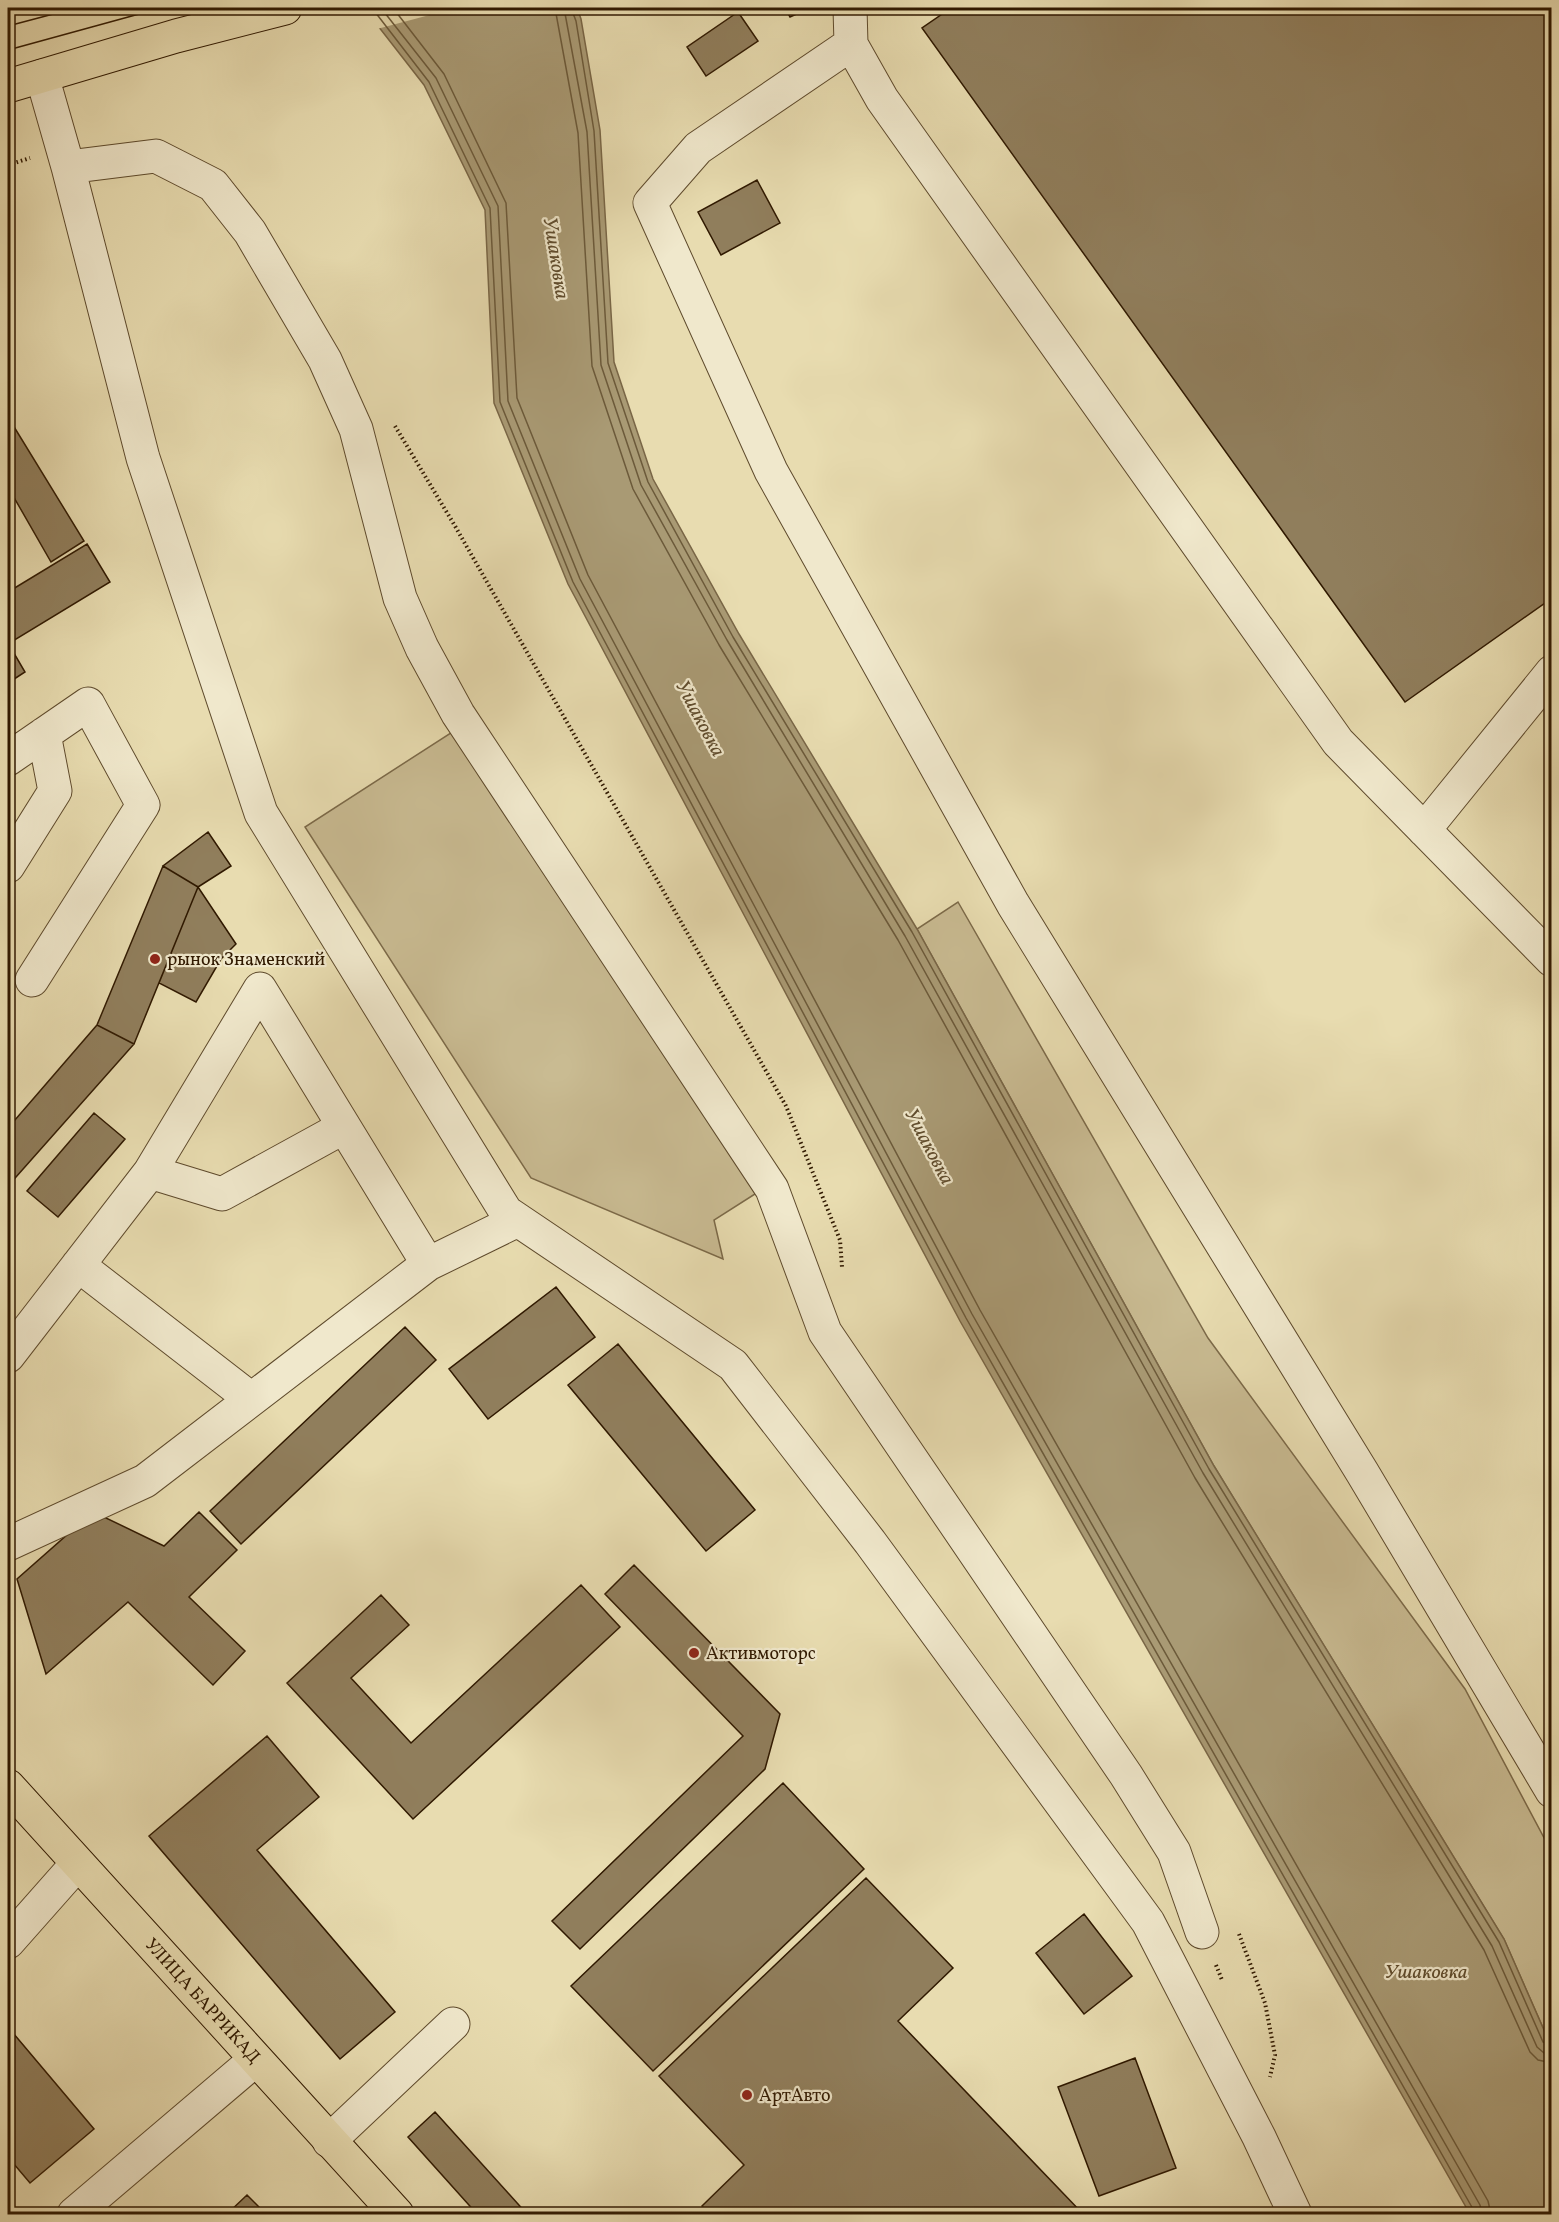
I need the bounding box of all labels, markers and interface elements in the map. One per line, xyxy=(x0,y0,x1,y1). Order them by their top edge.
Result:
water label: Ушаковка xyxy=(535,215,575,301)
water label: Ушаковка xyxy=(667,676,731,762)
place label: рынок Знаменский xyxy=(167,948,325,973)
marker: рынок Знаменский xyxy=(148,952,162,966)
water label: Ушаковка xyxy=(896,1104,960,1190)
place label: Активмоторс xyxy=(706,1642,816,1667)
marker: Активмоторс xyxy=(687,1646,701,1660)
street label: УЛИЦА БАРРИКАД xyxy=(138,1933,266,2070)
water label: Ушаковка xyxy=(1385,1959,1467,1987)
place label: АртАвто xyxy=(759,2084,831,2109)
marker: АртАвто xyxy=(740,2088,754,2102)

